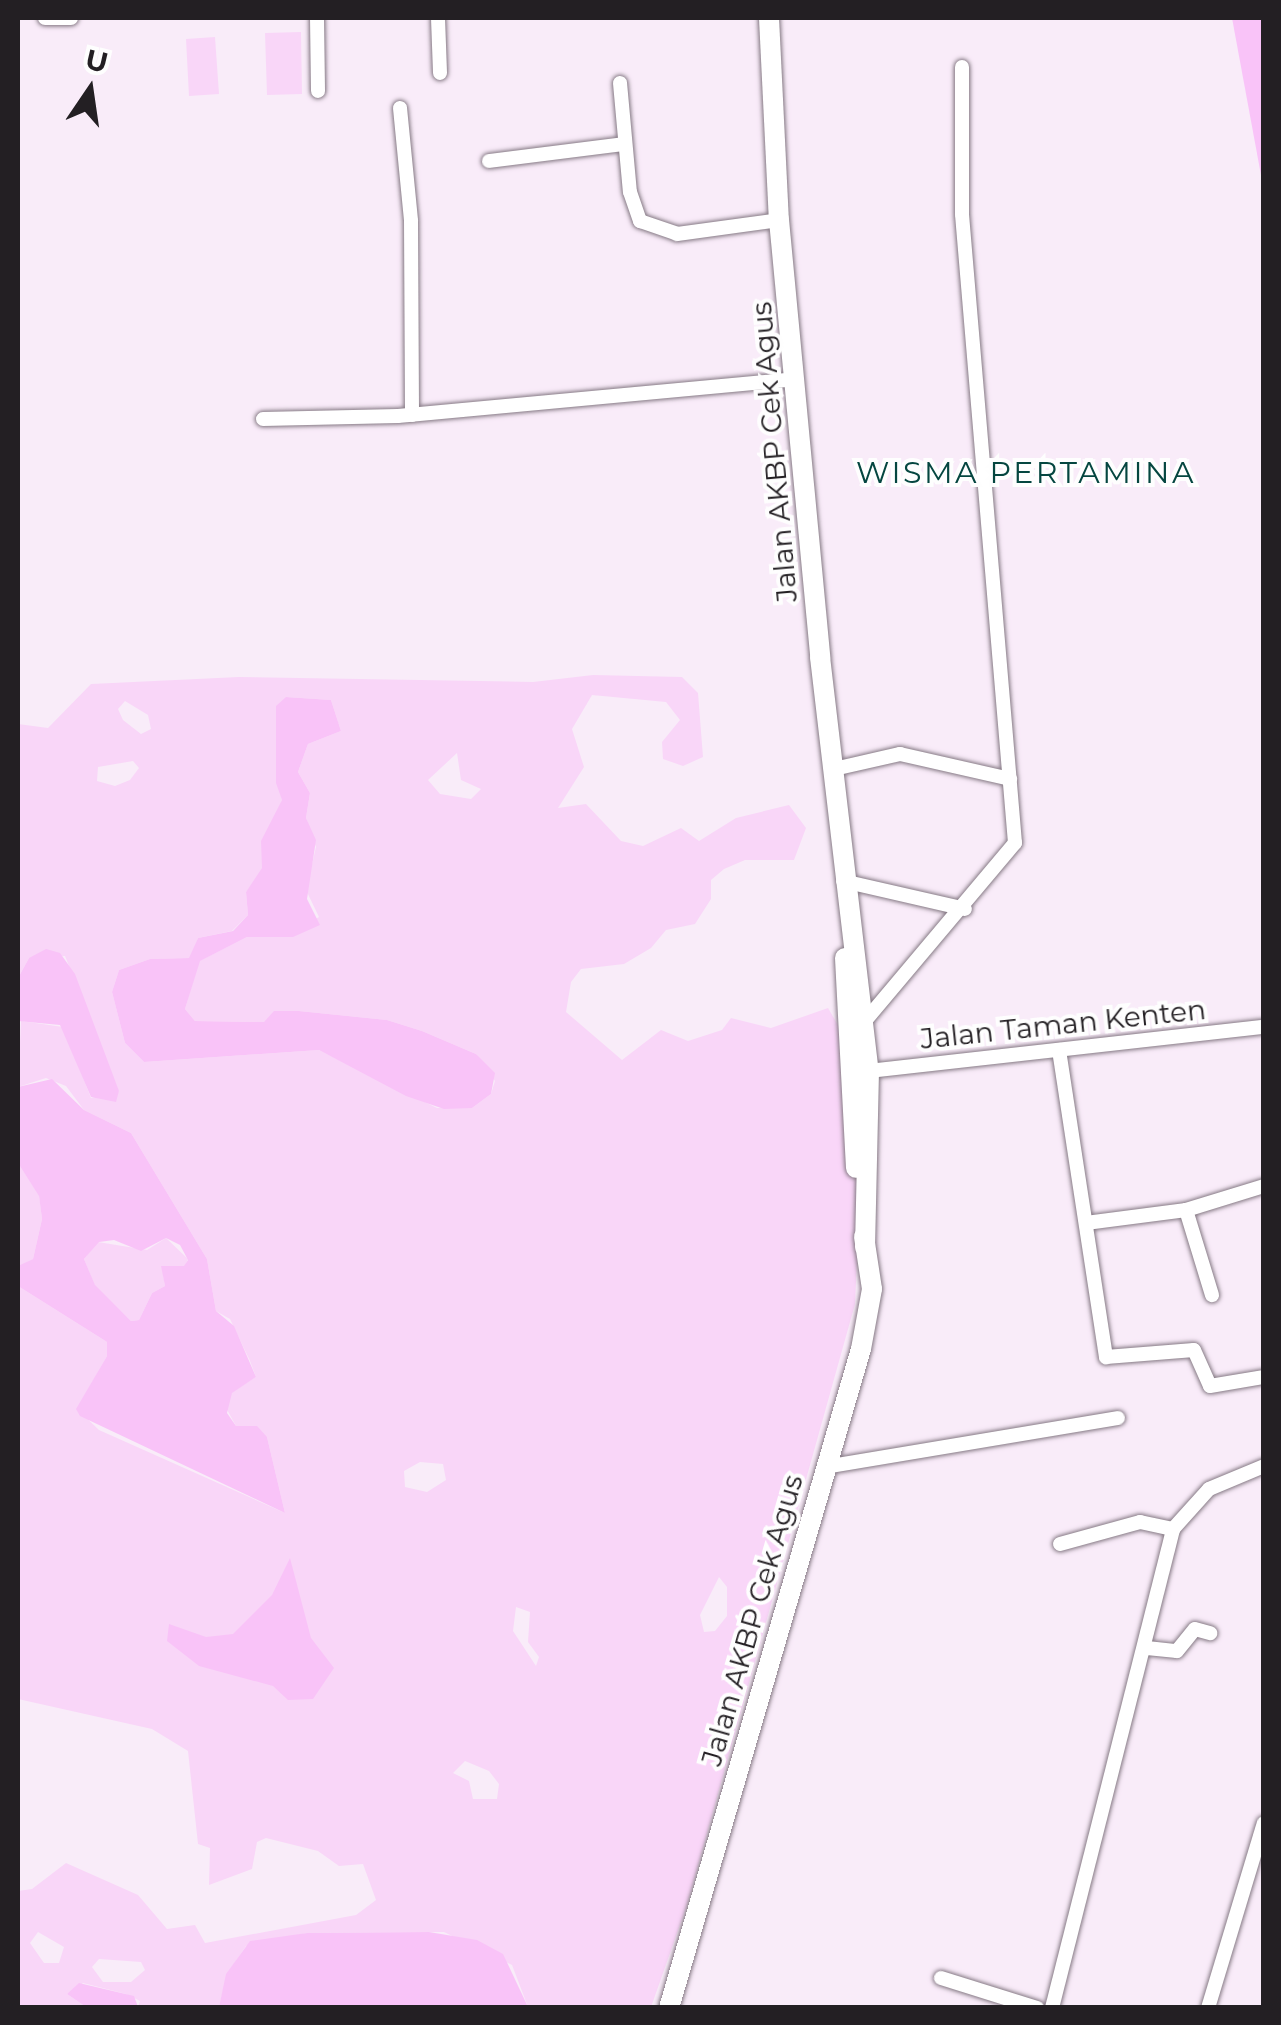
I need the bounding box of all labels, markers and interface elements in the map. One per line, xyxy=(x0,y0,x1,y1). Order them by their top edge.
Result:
north arrow xyxy=(40,40,140,140)
text: U xyxy=(82,42,111,80)
street label: Jalan AKBP Cek Agus xyxy=(744,301,804,603)
district label: WISMA PERTAMINA xyxy=(856,455,1196,491)
street label: Jalan Taman Kenten xyxy=(919,992,1207,1056)
street label: Jalan AKBP Cek Agus xyxy=(694,1471,810,1769)

